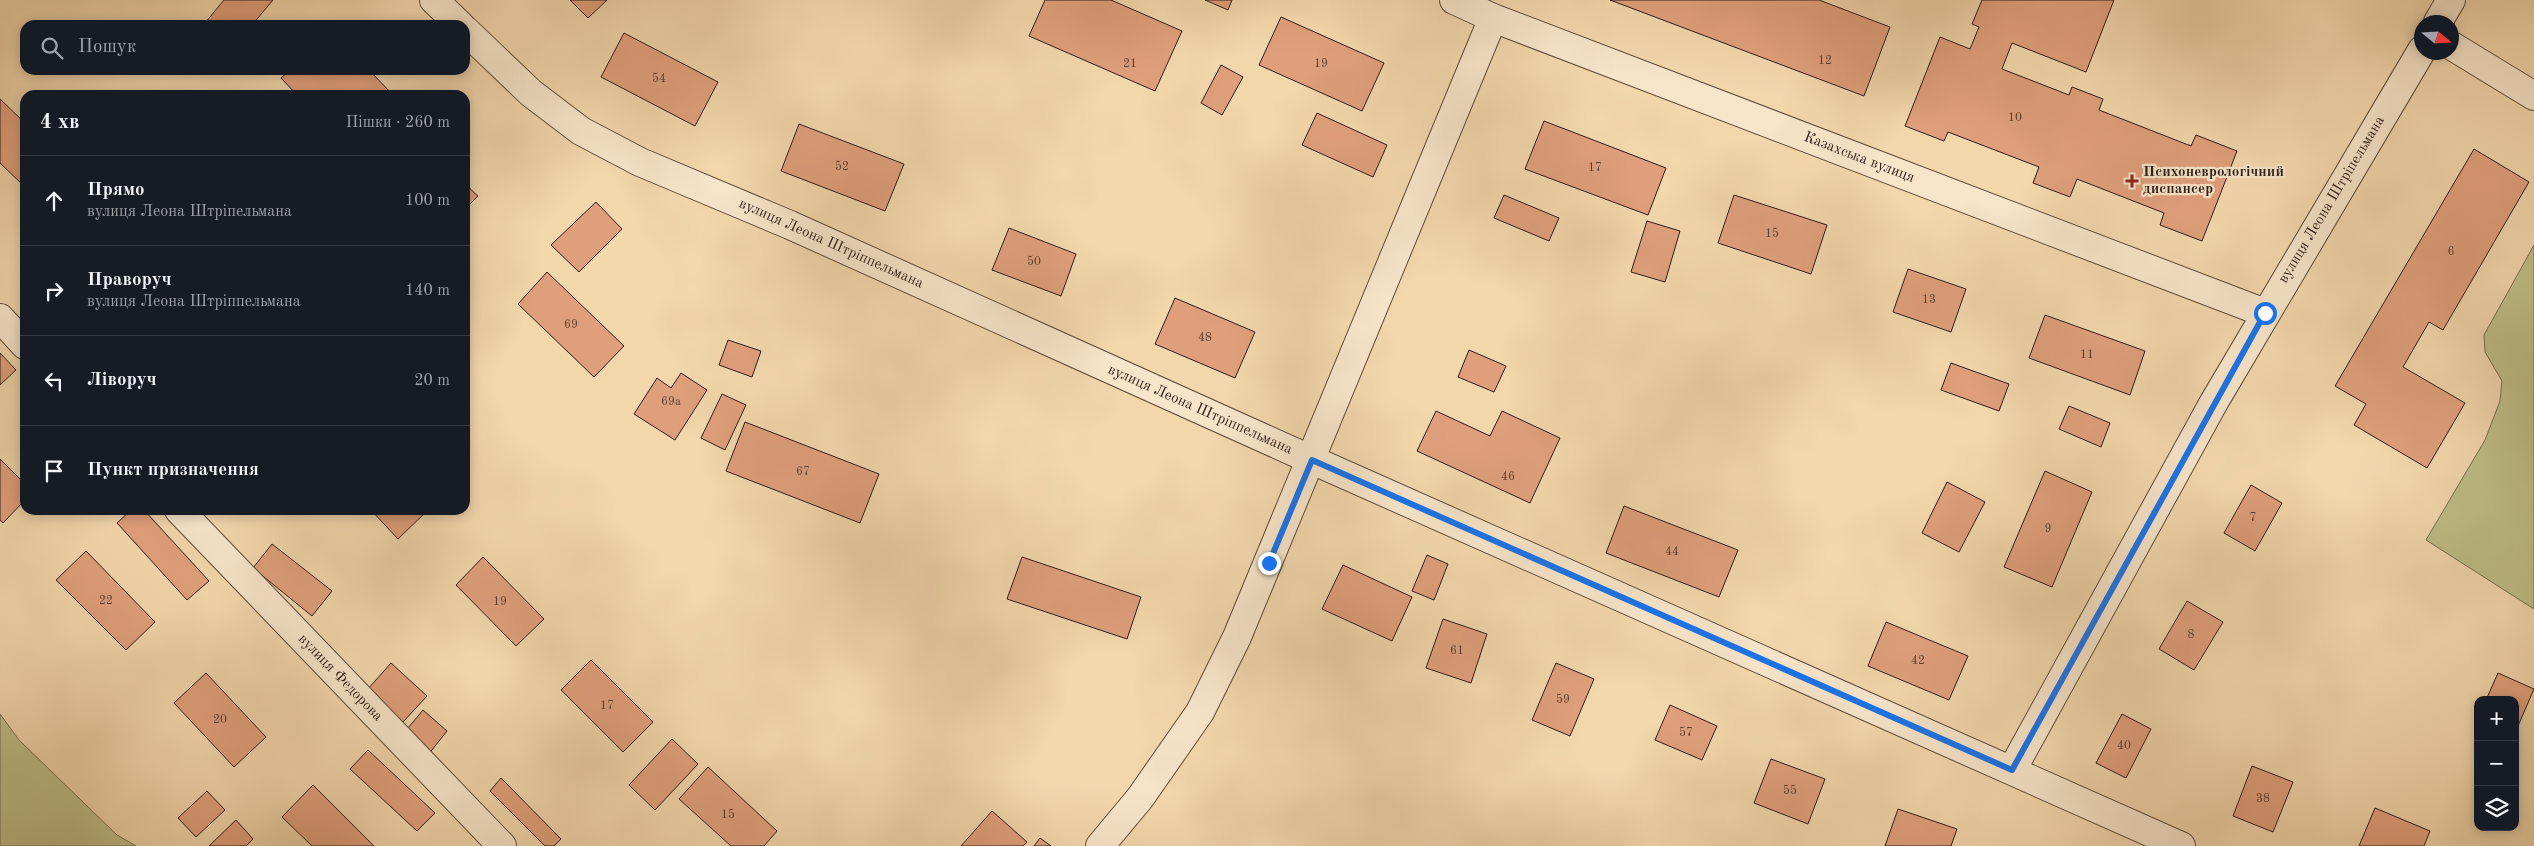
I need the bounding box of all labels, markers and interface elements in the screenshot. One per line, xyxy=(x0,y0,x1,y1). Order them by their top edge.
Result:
north arrow xyxy=(2414,15,2459,60)
search box xyxy=(20,20,470,75)
icon: search xyxy=(38,34,66,62)
text: Пошук xyxy=(78,38,136,57)
house number: 12 xyxy=(1818,55,1832,67)
house number: 21 xyxy=(1123,58,1137,70)
house number: 19 xyxy=(1314,58,1328,70)
house number: 54 xyxy=(652,72,666,85)
text: 4 хв xyxy=(40,112,79,133)
house number: 10 xyxy=(2008,112,2022,124)
street label: вулиця Леона Штріпельмана xyxy=(2276,113,2388,286)
text: Пішки · 260 m xyxy=(346,115,450,131)
street label: Казахська вулиця xyxy=(1801,130,1917,186)
house number: 52 xyxy=(835,160,849,173)
house number: 17 xyxy=(1588,162,1602,174)
place label: Психоневрологічний диспансер xyxy=(2143,165,2284,197)
marker: Психоневрологічний диспансер xyxy=(2125,174,2139,188)
text: Прямо xyxy=(87,181,145,200)
icon: ahead xyxy=(40,187,68,215)
text: 100 m xyxy=(405,193,450,209)
street label: вулиця Леона Штріппельмана xyxy=(736,196,926,292)
text: вулиця Леона Штріпельмана xyxy=(87,204,292,220)
house number: 15 xyxy=(1765,227,1779,240)
house number: 6 xyxy=(2448,246,2455,258)
house number: 50 xyxy=(1027,255,1041,268)
text: Праворуч xyxy=(87,271,172,290)
icon: right xyxy=(40,277,68,305)
text: 140 m xyxy=(405,283,450,299)
text: вулиця Леона Штріппельмана xyxy=(87,294,301,310)
house number: 13 xyxy=(1922,294,1936,306)
route start xyxy=(2254,302,2277,325)
house number: 69 xyxy=(564,319,578,331)
house number: 48 xyxy=(1198,332,1212,344)
house number: 11 xyxy=(2080,349,2094,361)
street label: вулиця Леона Штріппельмана xyxy=(1105,362,1295,458)
icon: left xyxy=(40,367,68,395)
text: Ліворуч xyxy=(87,371,157,390)
text: 20 m xyxy=(414,373,450,389)
house number: 69а xyxy=(661,396,681,408)
icon: arrive xyxy=(40,457,68,485)
text: Пункт призначення xyxy=(87,461,259,480)
house number: 67 xyxy=(796,466,810,478)
house number: 46 xyxy=(1501,471,1515,483)
house number: 7 xyxy=(2250,512,2256,524)
house number: 9 xyxy=(2045,523,2051,535)
house number: 44 xyxy=(1665,546,1679,558)
route end xyxy=(1258,552,1281,575)
house number: 22 xyxy=(99,595,113,607)
house number: 19 xyxy=(493,596,507,608)
house number: 8 xyxy=(2188,629,2195,641)
street label: вулиця Федорова xyxy=(295,632,385,725)
house number: 61 xyxy=(1450,645,1464,657)
house number: 42 xyxy=(1911,655,1925,667)
house number: 59 xyxy=(1556,693,1570,706)
map controls xyxy=(2474,696,2519,831)
button: + xyxy=(2474,696,2519,741)
house number: 17 xyxy=(600,700,614,712)
house number: 20 xyxy=(213,714,227,726)
house number: 57 xyxy=(1679,726,1693,739)
house number: 40 xyxy=(2117,740,2131,752)
button: − xyxy=(2474,741,2519,786)
house number: 55 xyxy=(1783,784,1797,797)
button: layers xyxy=(2474,786,2519,831)
house number: 38 xyxy=(2256,793,2270,805)
house number: 15 xyxy=(721,808,735,821)

